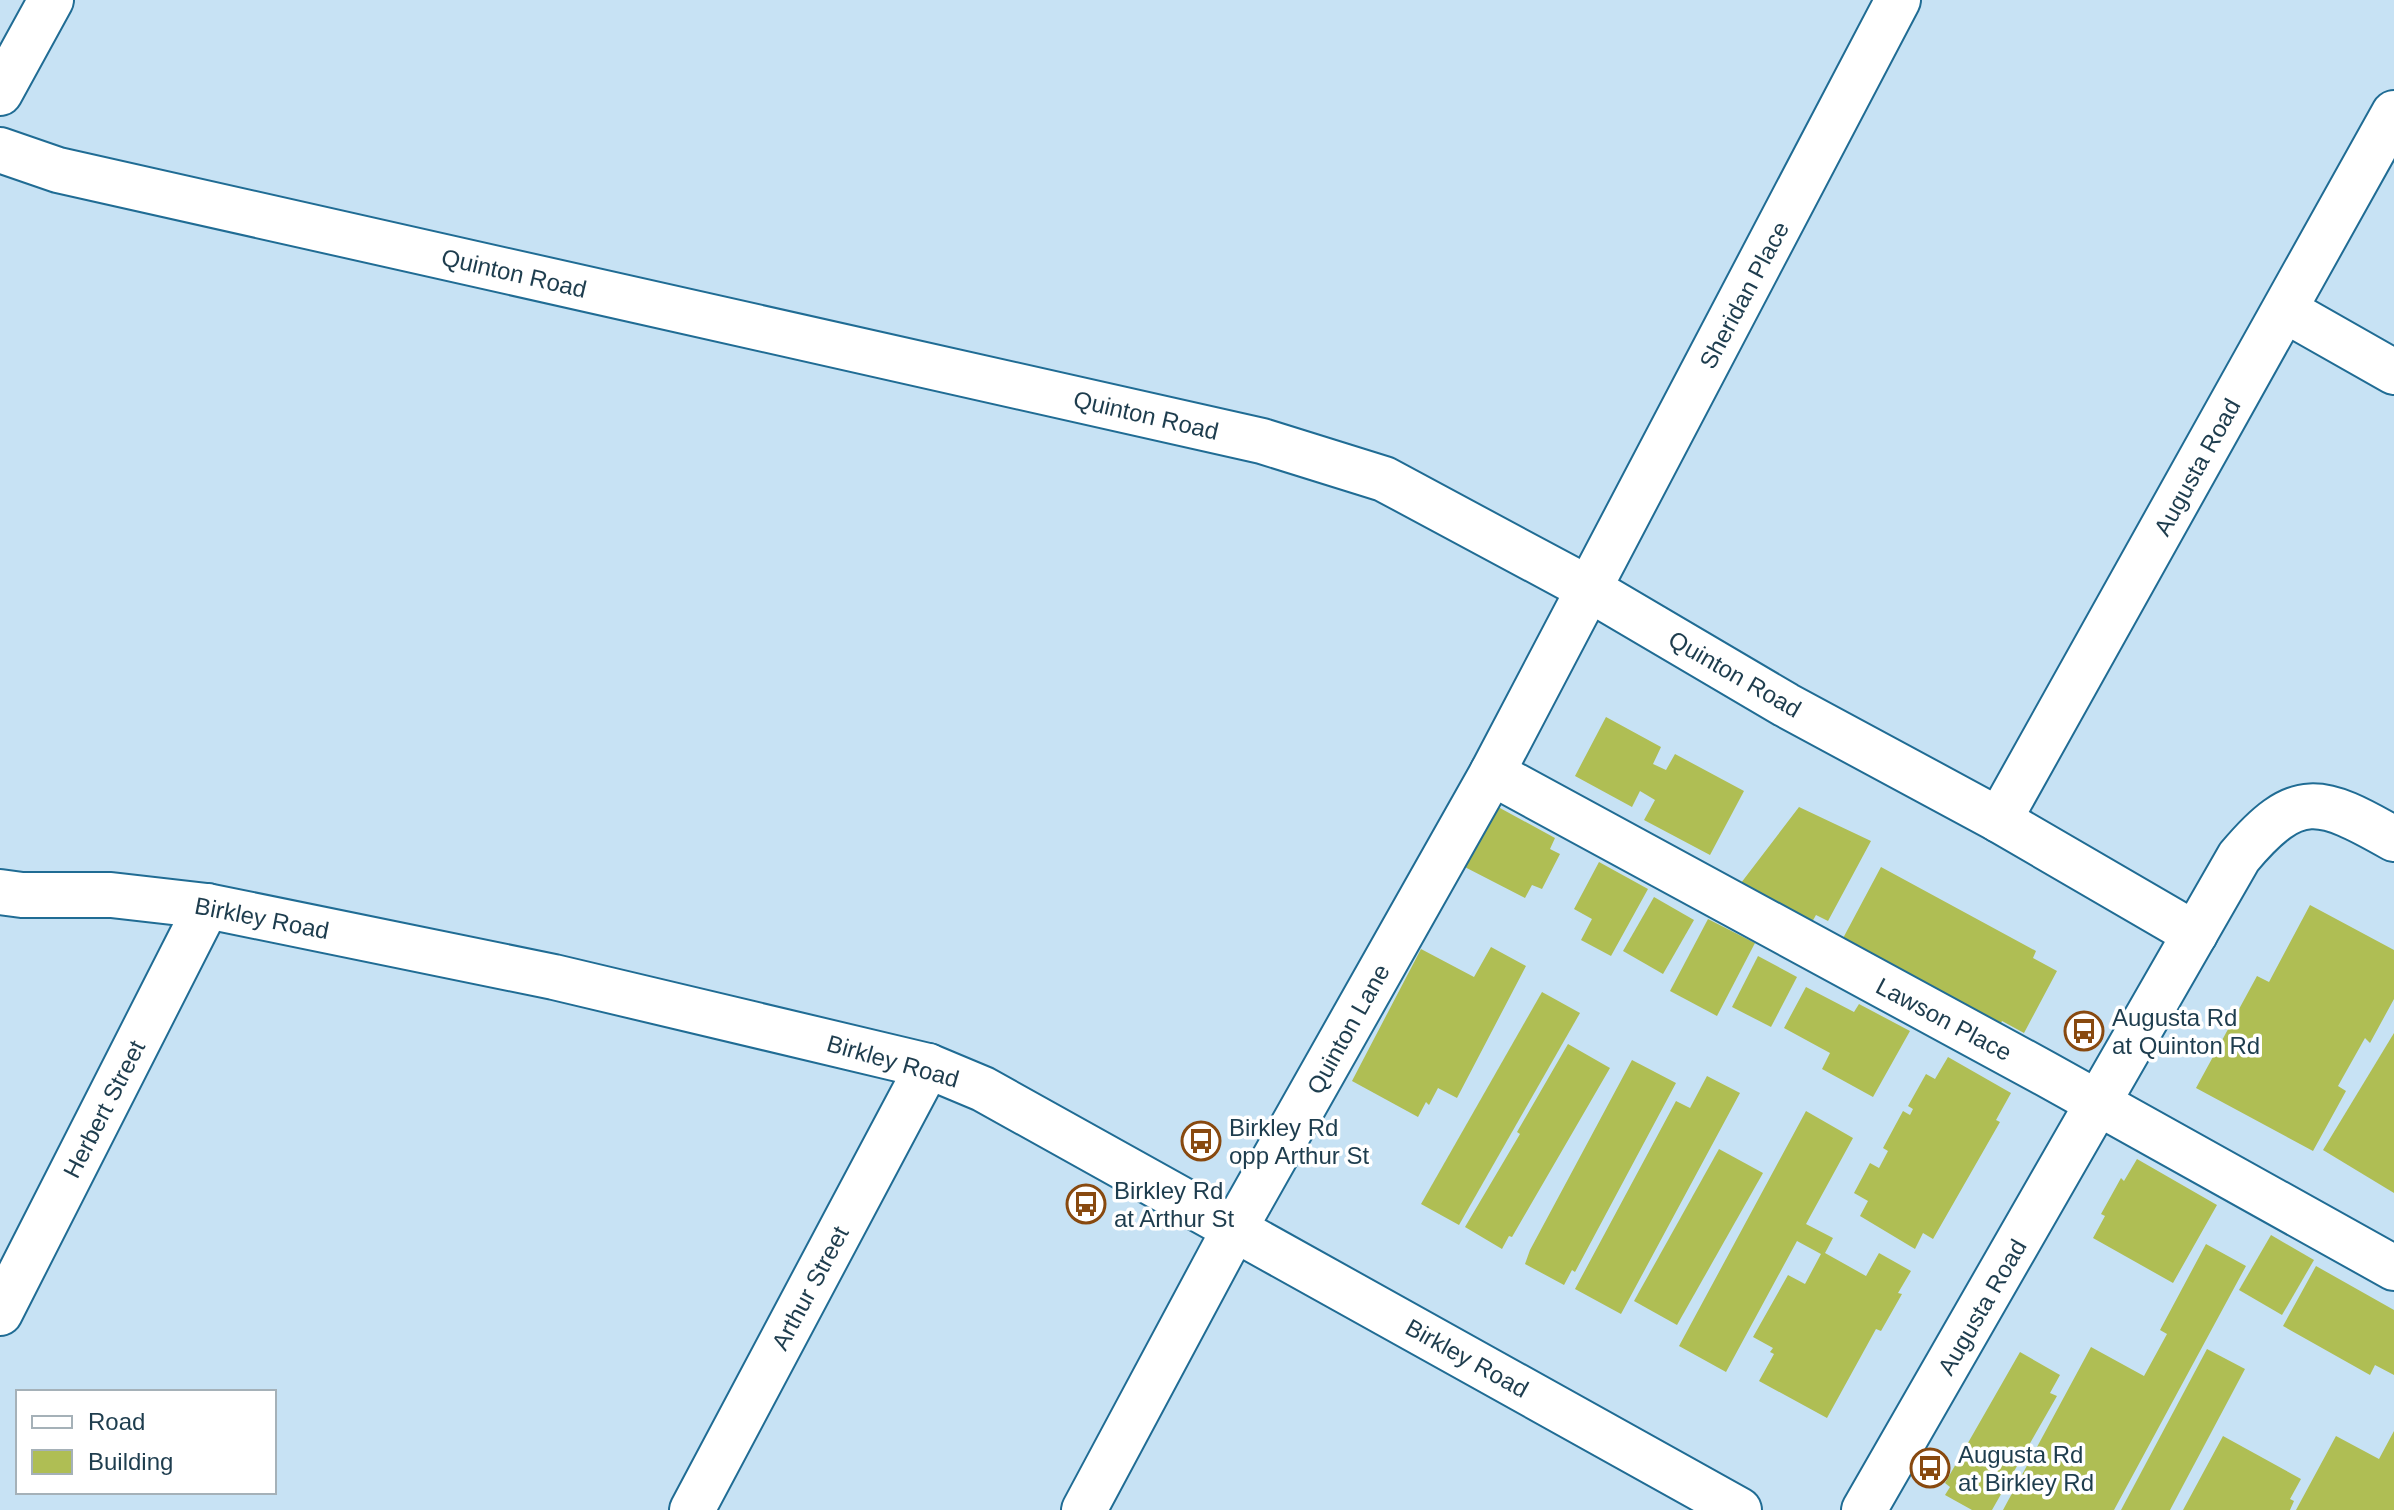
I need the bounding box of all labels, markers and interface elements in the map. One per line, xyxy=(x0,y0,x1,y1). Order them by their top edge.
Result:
street label: Sheridan Place xyxy=(1694,217,1794,373)
street label: Quinton Road xyxy=(439,243,589,303)
street label: Quinton Road xyxy=(1071,385,1221,445)
street label: Augusta Road xyxy=(2148,394,2246,540)
street label: Quinton Road xyxy=(1664,625,1806,723)
street label: Birkley Road xyxy=(193,892,331,944)
street label: Quinton Lane xyxy=(1301,959,1395,1099)
street label: Lawson Place xyxy=(1872,972,2016,1066)
place label: Augusta Rd at Quinton Rd xyxy=(2112,1004,2260,1059)
bus stop icon: Augusta Rd at Quinton Rd xyxy=(2063,1010,2105,1052)
street label: Birkley Road xyxy=(824,1029,962,1093)
street label: Herbert Street xyxy=(58,1035,150,1182)
place label: Birkley Rd opp Arthur St xyxy=(1229,1114,1369,1169)
bus stop icon: Birkley Rd opp Arthur St xyxy=(1180,1120,1222,1162)
place label: Birkley Rd at Arthur St xyxy=(1114,1177,1234,1232)
bus stop icon: Birkley Rd at Arthur St xyxy=(1065,1183,1107,1225)
street label: Arthur Street xyxy=(766,1221,854,1354)
street label: Augusta Road xyxy=(1932,1234,2032,1380)
street label: Birkley Road xyxy=(1401,1313,1533,1403)
legend xyxy=(16,1390,276,1494)
text: Road xyxy=(88,1408,145,1435)
place label: Augusta Rd at Birkley Rd xyxy=(1958,1441,2094,1496)
bus stop icon: Augusta Rd at Birkley Rd xyxy=(1909,1447,1951,1489)
text: Building xyxy=(88,1448,173,1475)

